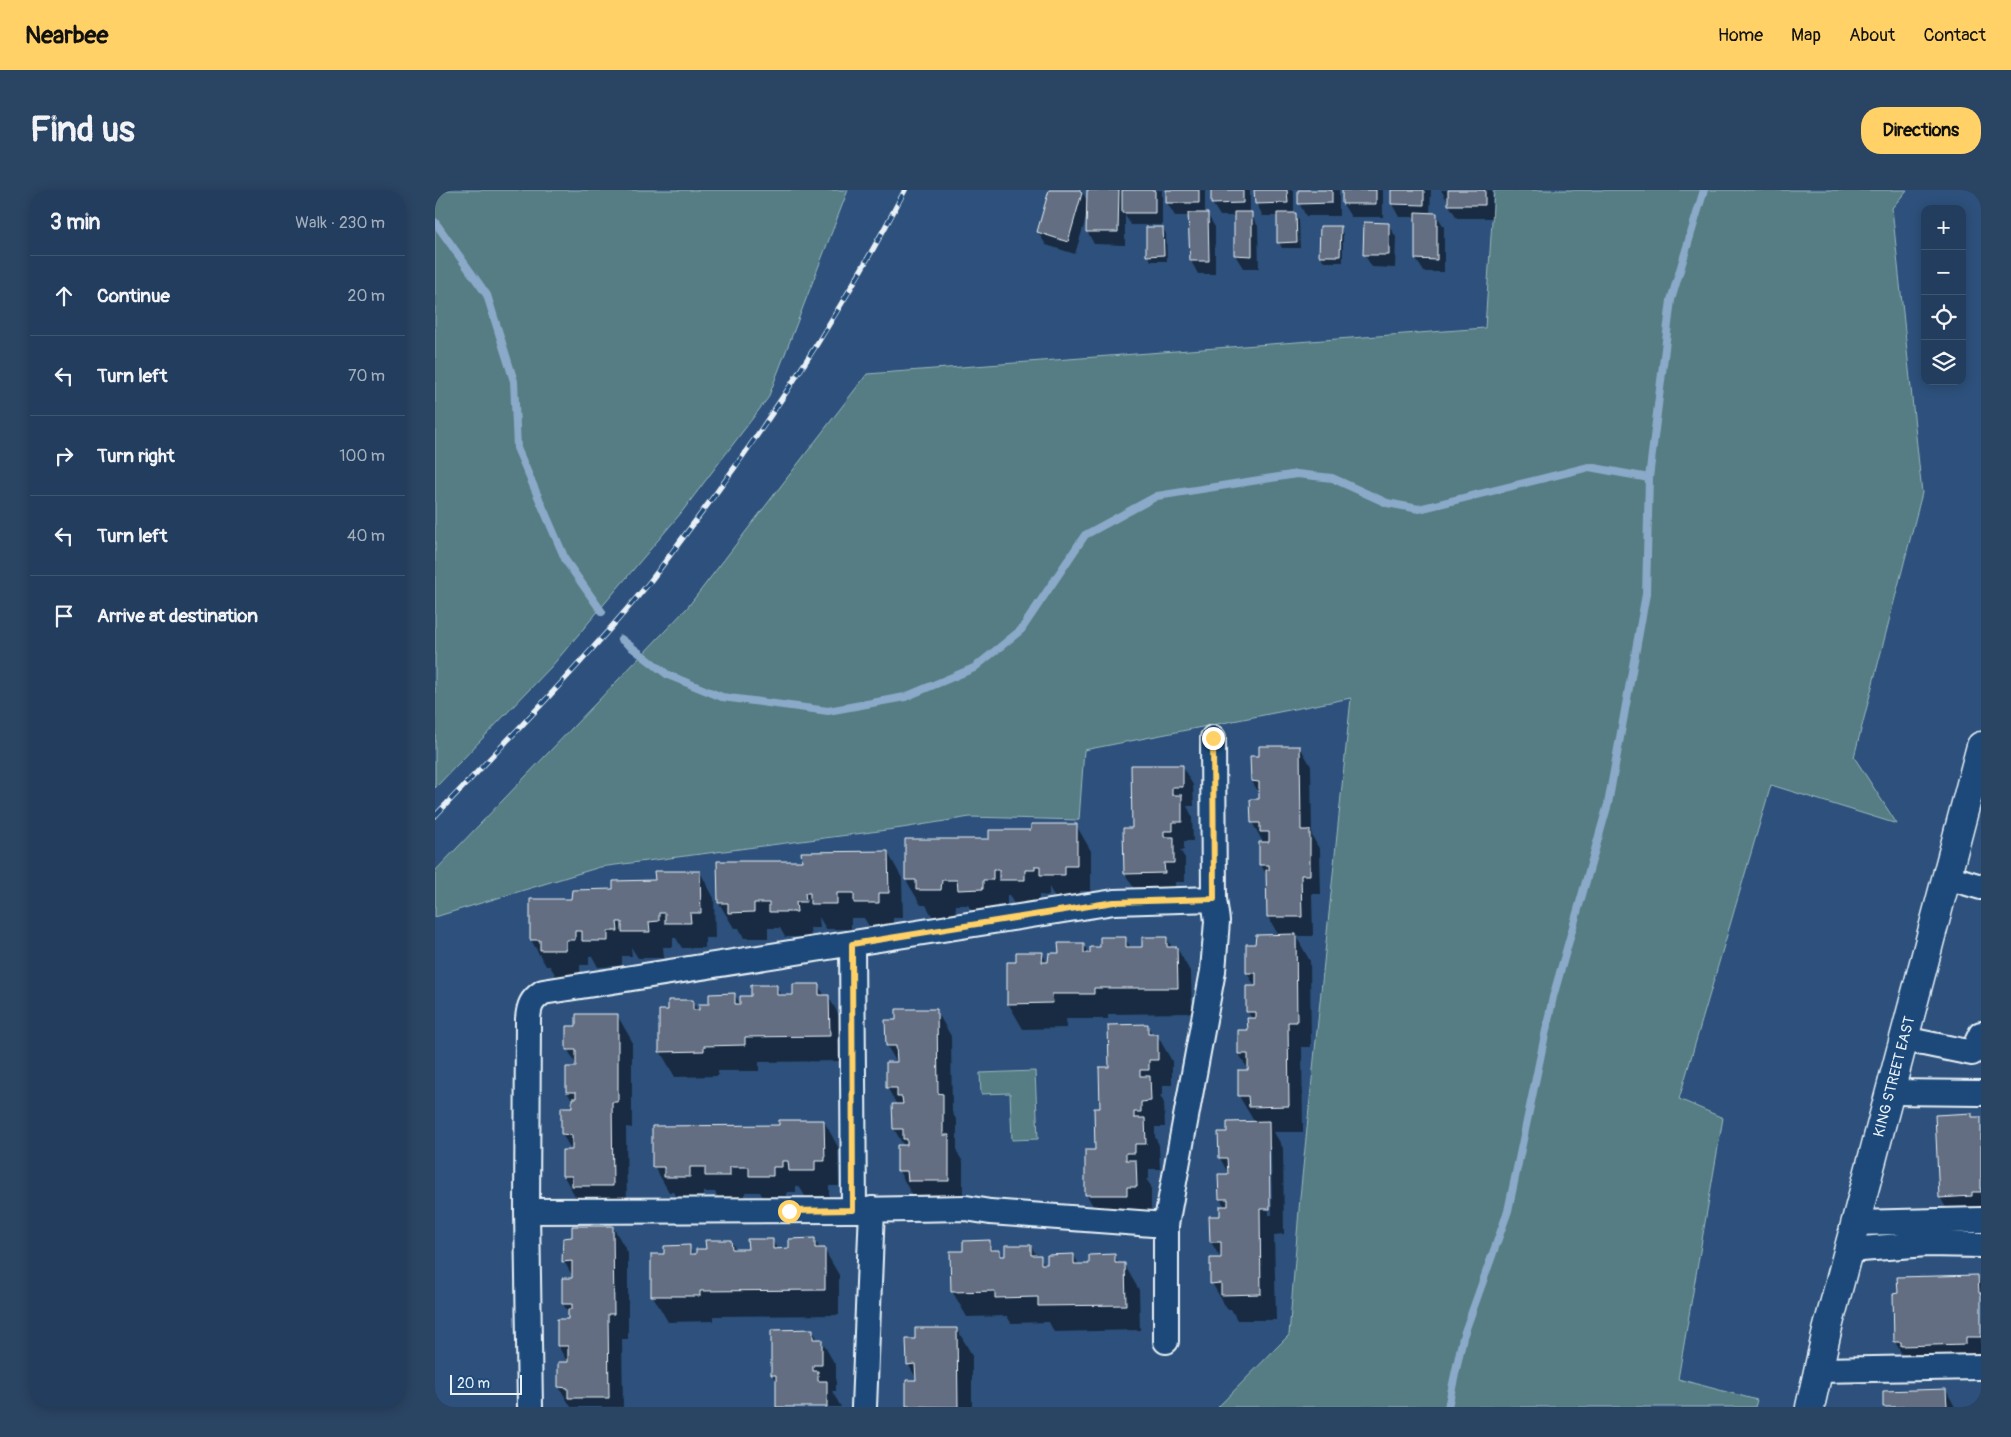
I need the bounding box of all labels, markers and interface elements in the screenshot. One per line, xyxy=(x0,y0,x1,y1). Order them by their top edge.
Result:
text: Nearbee xyxy=(25,21,108,50)
text: Home xyxy=(1718,24,1763,47)
text: Map xyxy=(1791,24,1821,47)
text: About xyxy=(1849,24,1895,47)
text: Contact xyxy=(1923,24,1986,47)
button: Directions xyxy=(1861,107,1981,154)
text: Find us xyxy=(30,108,135,152)
map controls xyxy=(1921,205,1966,385)
button: + xyxy=(1921,205,1966,250)
text: 3 min xyxy=(50,209,100,236)
text: Walk · 230 m xyxy=(295,213,385,233)
button: − xyxy=(1921,250,1966,295)
icon: ahead xyxy=(50,282,78,310)
text: Continue xyxy=(97,284,170,308)
text: 20 m xyxy=(347,286,385,306)
button: locate xyxy=(1921,295,1966,340)
button: layers xyxy=(1921,340,1966,385)
icon: left xyxy=(50,362,78,390)
text: Turn left xyxy=(97,364,167,388)
text: 70 m xyxy=(348,366,385,386)
icon: right xyxy=(50,442,78,470)
text: Turn right xyxy=(97,444,175,468)
text: 100 m xyxy=(339,446,385,466)
icon: left xyxy=(50,522,78,550)
text: Turn left xyxy=(97,524,167,548)
text: 40 m xyxy=(347,526,385,546)
icon: arrive xyxy=(50,602,78,630)
text: Arrive at destination xyxy=(97,604,258,628)
route end xyxy=(1202,727,1225,750)
street label: KING STREET EAST xyxy=(1869,1014,1919,1139)
route start xyxy=(778,1200,801,1223)
scale bar xyxy=(450,1372,523,1395)
text: 20 m xyxy=(457,1375,490,1392)

